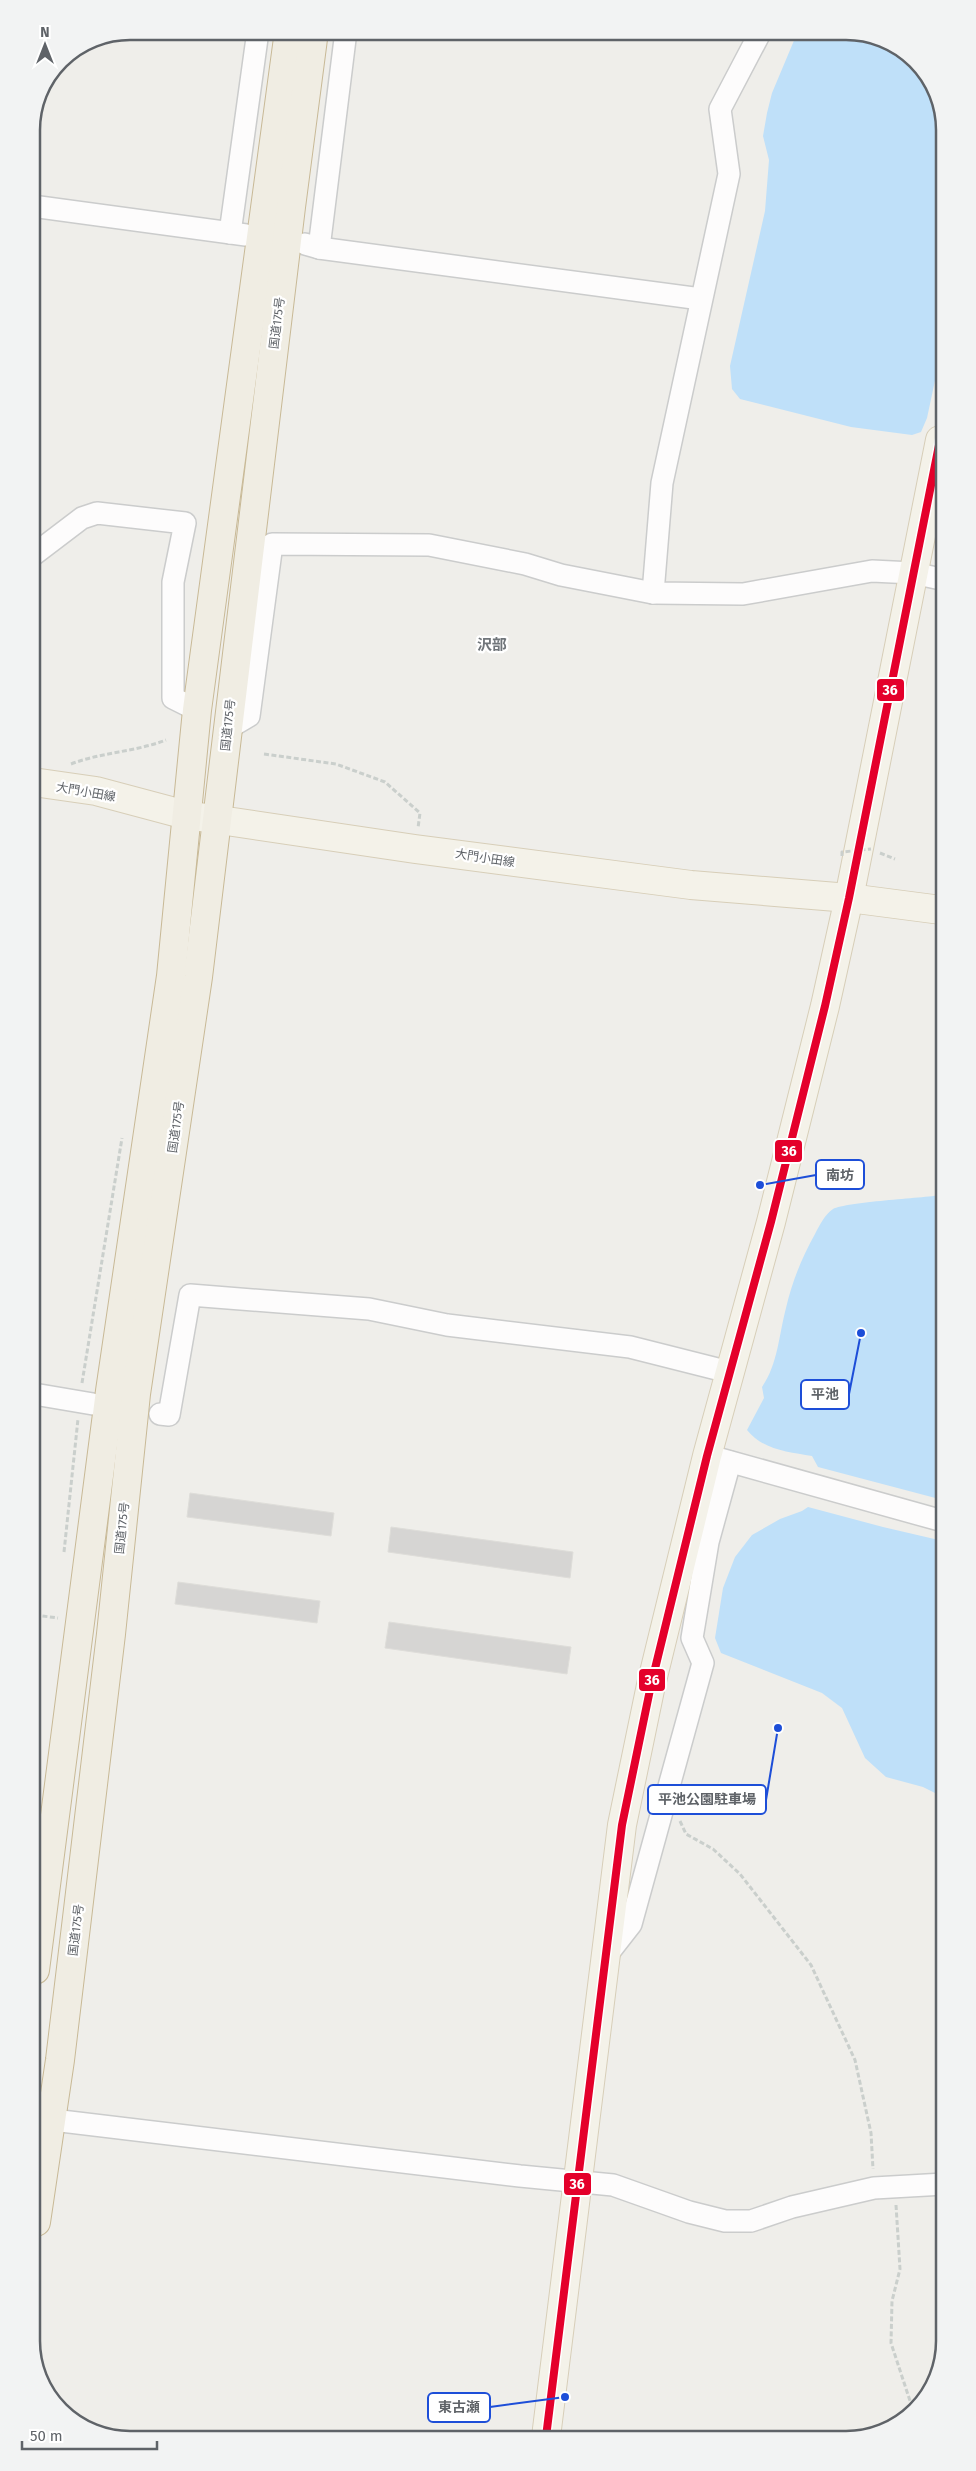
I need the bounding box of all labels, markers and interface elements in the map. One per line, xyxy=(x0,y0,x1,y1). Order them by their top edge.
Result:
north arrow xyxy=(20,20,70,70)
text: N xyxy=(40,24,50,41)
street label: 国道175号 xyxy=(267,296,287,350)
district label: 沢部 xyxy=(477,636,507,654)
line badge: 36 xyxy=(876,678,905,702)
text: 36 xyxy=(881,682,898,699)
street label: 国道175号 xyxy=(218,698,238,752)
street label: 大門小田線 xyxy=(55,780,117,804)
street label: 大門小田線 xyxy=(454,846,516,870)
street label: 国道175号 xyxy=(165,1100,187,1154)
line badge: 36 xyxy=(774,1139,803,1163)
text: 36 xyxy=(780,1143,797,1160)
callout: 南坊 xyxy=(816,1160,864,1189)
text: 南坊 xyxy=(826,1167,854,1184)
callout: 平池 xyxy=(801,1380,849,1409)
text: 平池 xyxy=(811,1386,839,1403)
street label: 国道175号 xyxy=(112,1501,132,1555)
line badge: 36 xyxy=(638,1668,666,1692)
text: 36 xyxy=(643,1672,660,1689)
callout: 平池公園駐車場 xyxy=(648,1785,766,1814)
text: 平池公園駐車場 xyxy=(658,1791,756,1808)
street label: 国道175号 xyxy=(66,1903,86,1957)
line badge: 36 xyxy=(563,2172,592,2196)
text: 36 xyxy=(568,2176,585,2193)
callout: 東古瀬 xyxy=(428,2393,490,2422)
text: 東古瀬 xyxy=(438,2399,480,2416)
scale bar xyxy=(22,2418,158,2450)
text: 50 m xyxy=(30,2427,63,2445)

